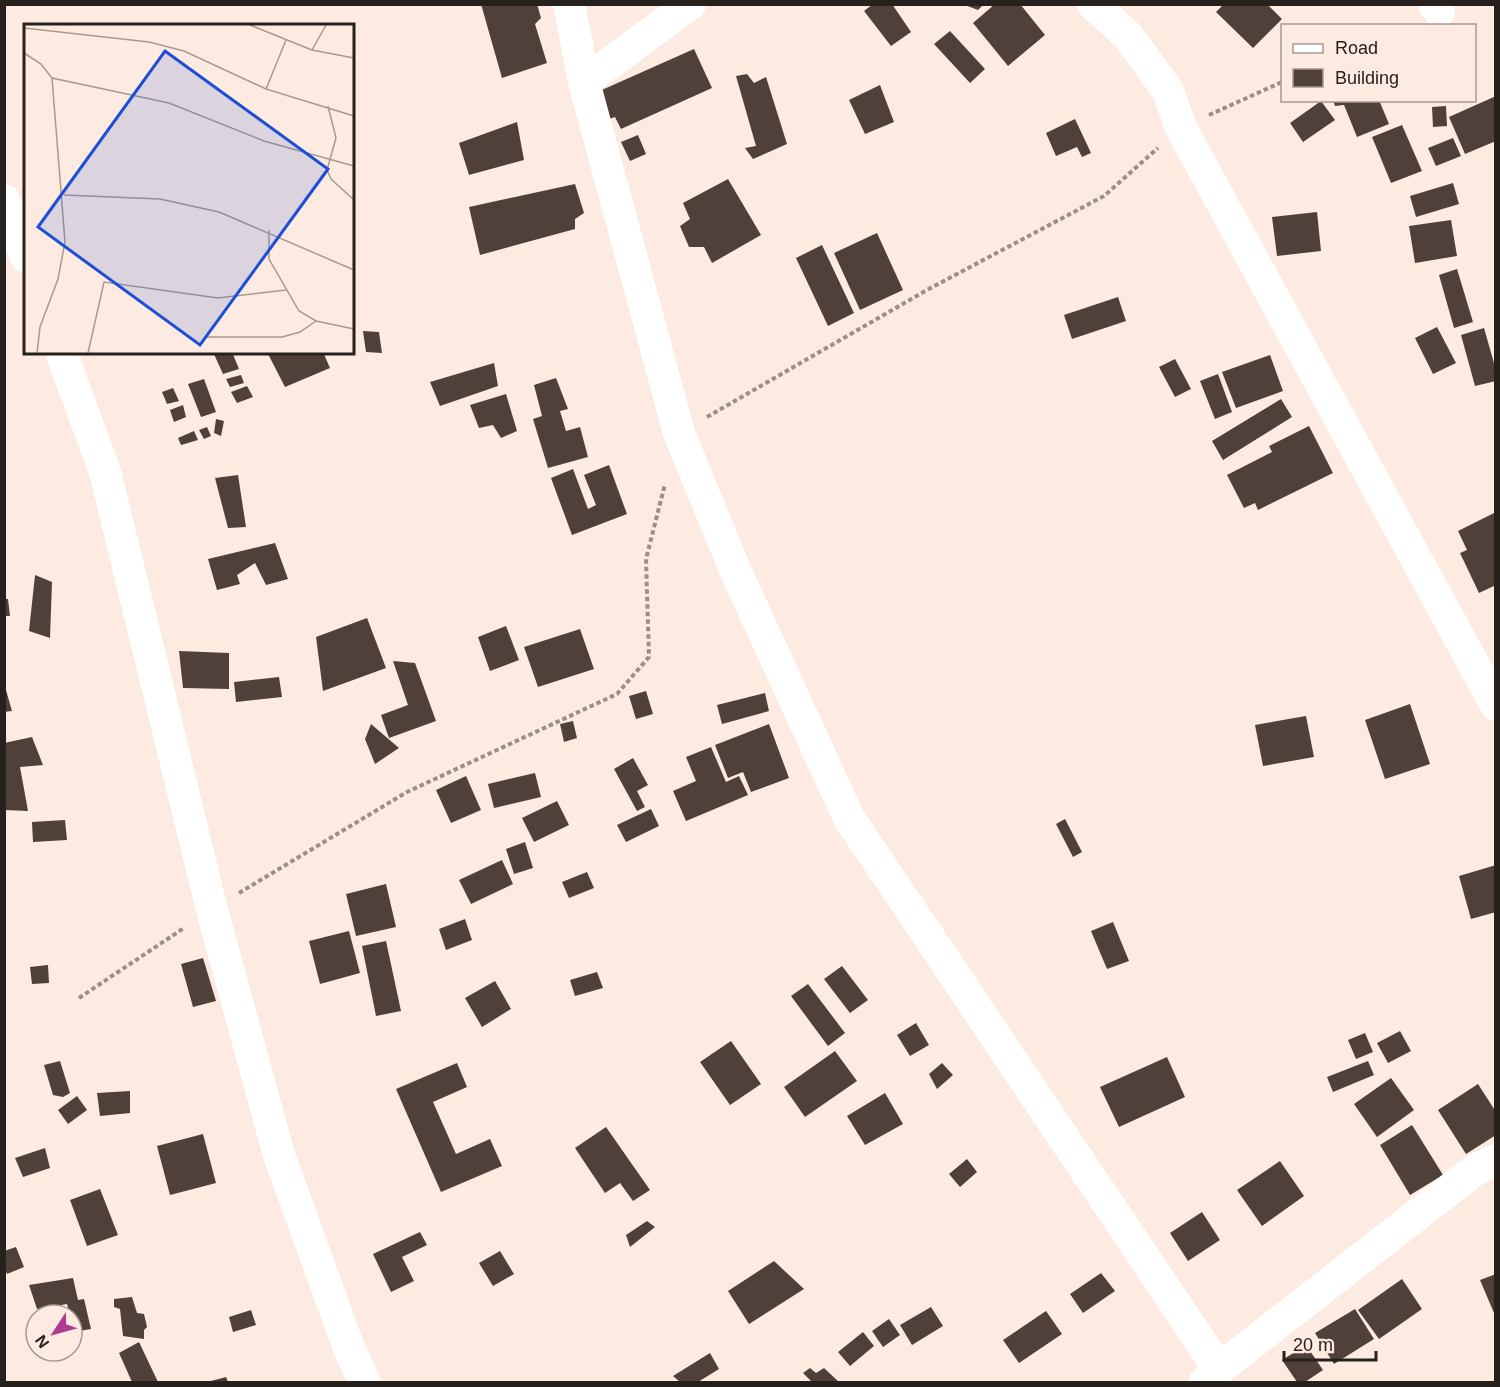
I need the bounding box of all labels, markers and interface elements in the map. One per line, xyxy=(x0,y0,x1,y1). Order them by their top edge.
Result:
inset map xyxy=(24,24,354,354)
legend xyxy=(1281,24,1476,102)
text: Road xyxy=(1335,38,1378,58)
text: Building xyxy=(1335,68,1399,88)
north arrow xyxy=(24,1303,84,1363)
scale bar xyxy=(1284,1324,1376,1362)
text: N xyxy=(32,1332,53,1351)
text: 20 m xyxy=(1293,1335,1333,1355)

